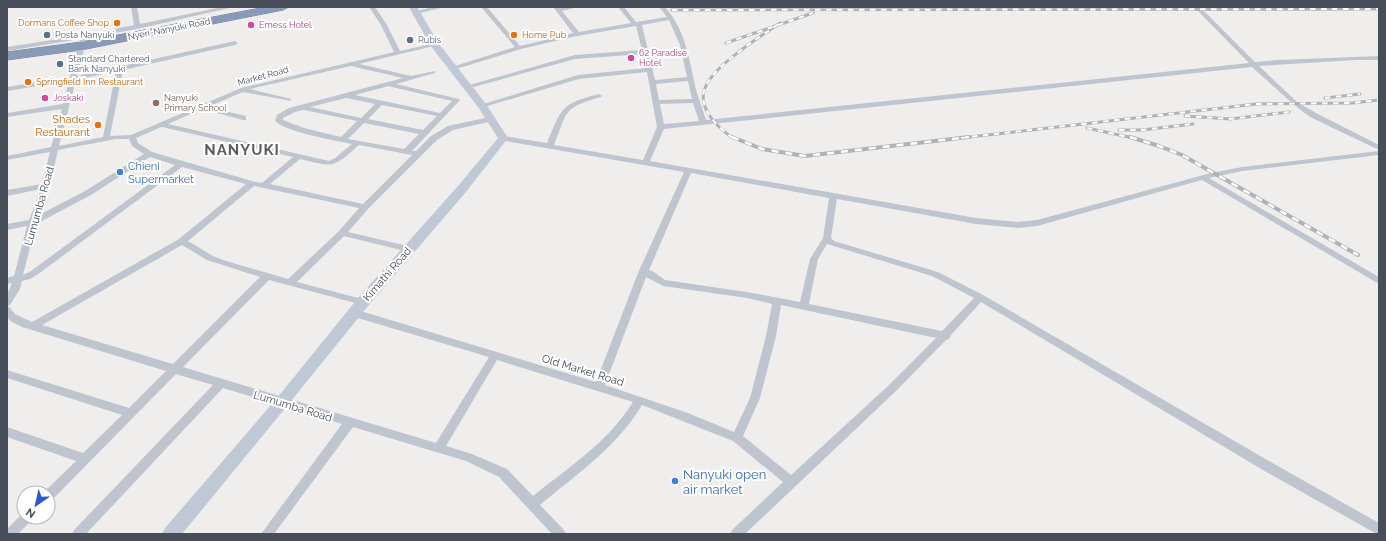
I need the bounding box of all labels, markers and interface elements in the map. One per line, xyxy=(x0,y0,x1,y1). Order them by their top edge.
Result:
street label: Nyeri-Nanyuki Road xyxy=(127,16,211,42)
place label: Dormans Coffee Shop xyxy=(18,18,109,28)
marker: Dormans Coffee Shop xyxy=(112,18,122,28)
marker: Emess Hotel xyxy=(246,20,256,30)
place label: Emess Hotel xyxy=(259,20,312,30)
marker: Posta Nanyuki xyxy=(42,30,52,40)
place label: Posta Nanyuki xyxy=(55,30,114,40)
marker: Home Pub xyxy=(509,30,519,40)
place label: Home Pub xyxy=(522,30,567,40)
marker: Rubis xyxy=(405,35,415,45)
place label: Rubis xyxy=(418,35,442,45)
place label: 62 Paradise Hotel xyxy=(639,48,688,68)
marker: 62 Paradise Hotel xyxy=(626,53,636,63)
place label: Standard Chartered Bank Nanyuki xyxy=(68,54,150,74)
marker: Standard Chartered Bank Nanyuki xyxy=(55,59,65,69)
street label: Market Road xyxy=(236,64,290,88)
marker: Springfield Inn Restaurant xyxy=(23,77,33,87)
place label: Springfield Inn Restaurant xyxy=(36,77,143,87)
marker: Joskaki xyxy=(40,93,50,103)
place label: Joskaki xyxy=(53,93,83,103)
place label: Nanyuki Primary School xyxy=(164,93,227,113)
marker: Nanyuki Primary School xyxy=(151,98,161,108)
place label: Shades Restaurant xyxy=(35,113,90,139)
marker: Shades Restaurant xyxy=(93,120,103,130)
district label: NANYUKI xyxy=(204,141,280,159)
place label: Chieni Supermarket xyxy=(128,160,194,186)
street label: Lumumba Road xyxy=(22,165,57,247)
marker: Chieni Supermarket xyxy=(115,167,125,177)
street label: Kimathi Road xyxy=(360,245,414,304)
street label: Old Market Road xyxy=(540,352,626,389)
street label: Lumumba Road xyxy=(252,388,334,425)
place label: Nanyuki open air market xyxy=(683,467,766,497)
marker: Nanyuki open air market xyxy=(670,476,680,486)
north arrow xyxy=(16,485,56,525)
text: N xyxy=(24,505,38,521)

